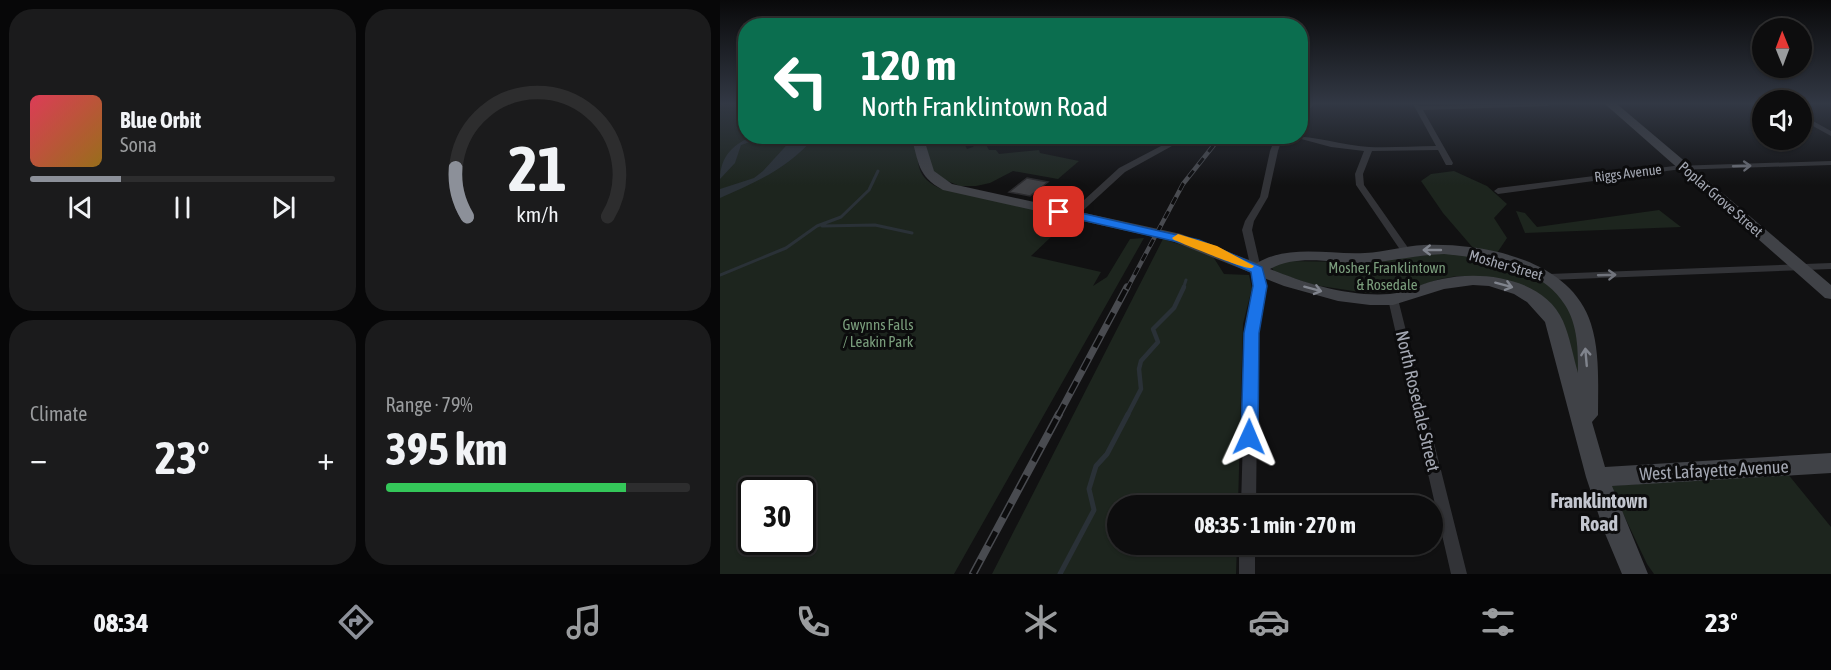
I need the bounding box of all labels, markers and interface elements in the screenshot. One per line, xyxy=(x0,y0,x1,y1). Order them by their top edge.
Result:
north arrow xyxy=(1752,18,1812,78)
map controls xyxy=(1752,18,1812,150)
text: 120 m xyxy=(861,41,956,89)
icon: left xyxy=(762,42,840,120)
button: sound xyxy=(1752,90,1812,150)
text: North Franklintown Road xyxy=(861,91,1108,122)
text: Blue Orbit xyxy=(120,107,201,133)
text: Sona xyxy=(120,133,157,156)
text: 21 xyxy=(508,133,567,204)
street label: Poplar Grove Street xyxy=(1675,158,1767,240)
one-way arrow xyxy=(1732,160,1752,172)
street label: Riggs Avenue xyxy=(1593,161,1663,185)
pin xyxy=(1033,186,1084,237)
icon: previous xyxy=(64,191,97,224)
icon: pause xyxy=(166,191,199,224)
icon: next xyxy=(267,191,300,224)
icon: arrive xyxy=(1042,195,1075,228)
text: km/h xyxy=(516,202,559,227)
one-way arrow xyxy=(1422,244,1442,256)
street label: Mosher Street xyxy=(1467,246,1545,284)
park label: Mosher, Franklintown & Rosedale xyxy=(1328,259,1446,293)
one-way arrow xyxy=(1597,269,1617,280)
one-way arrow xyxy=(1494,280,1513,291)
one-way arrow xyxy=(1303,284,1322,296)
park label: Gwynns Falls / Leakin Park xyxy=(843,316,914,350)
street label: North Rosedale Street xyxy=(1392,328,1444,474)
one-way arrow xyxy=(1580,347,1591,367)
text: Range · 79% xyxy=(386,393,473,416)
text: Climate xyxy=(30,402,87,425)
position arrow xyxy=(1217,405,1281,469)
text: 395 km xyxy=(386,423,507,475)
text: 23° xyxy=(155,432,210,484)
text: − xyxy=(30,439,47,477)
text: + xyxy=(317,439,334,477)
street label: West Lafayette Avenue xyxy=(1639,456,1789,484)
speed limit sign: 30 xyxy=(738,477,816,555)
district label: Franklintown Road xyxy=(1551,489,1647,535)
text: 08:35 · 1 min · 270 m xyxy=(1194,512,1356,538)
icon: directions xyxy=(335,601,377,643)
icon: music xyxy=(563,601,605,643)
icon: phone xyxy=(792,601,834,643)
icon: climate xyxy=(1020,601,1062,643)
icon: car xyxy=(1248,601,1290,643)
icon: filters xyxy=(1477,601,1519,643)
text: 08:34 xyxy=(93,607,149,638)
text: 23° xyxy=(1705,607,1738,638)

